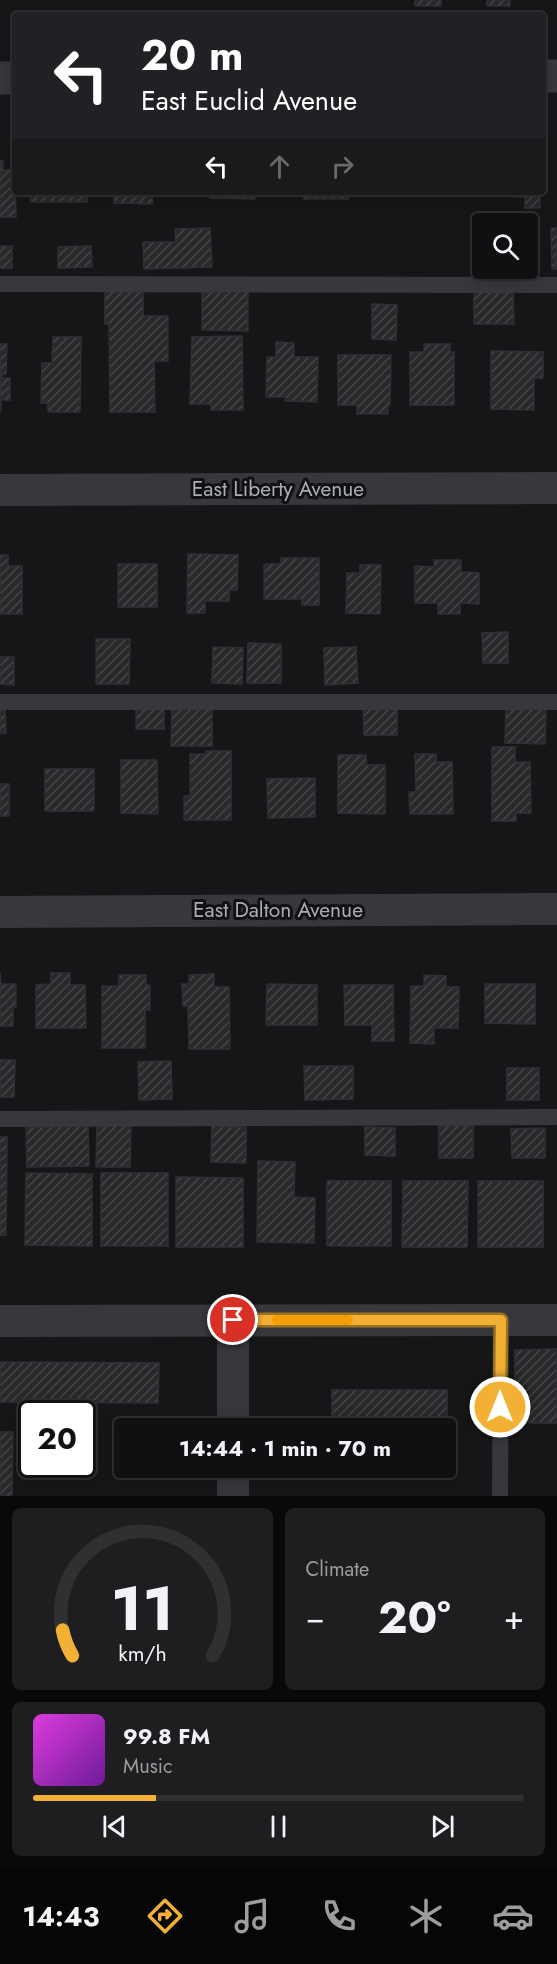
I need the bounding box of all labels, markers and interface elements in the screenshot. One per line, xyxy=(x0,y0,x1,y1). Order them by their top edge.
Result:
text: 20 m xyxy=(141,25,243,86)
icon: left xyxy=(42,36,120,114)
text: East Euclid Avenue xyxy=(141,81,357,120)
icon: left xyxy=(200,150,233,183)
icon: ahead xyxy=(263,150,296,183)
icon: right xyxy=(326,150,359,183)
map controls xyxy=(472,213,538,279)
button: search xyxy=(472,213,538,279)
street label: East Liberty Avenue xyxy=(192,474,364,504)
street label: East Dalton Avenue xyxy=(193,895,363,925)
pin xyxy=(207,1294,258,1345)
icon: arrive xyxy=(216,1303,249,1336)
position arrow xyxy=(468,1375,532,1439)
speed limit sign: 20 xyxy=(18,1400,96,1478)
text: 14:44 · 1 min · 70 m xyxy=(179,1432,391,1464)
text: Climate xyxy=(306,1555,369,1584)
text: 11 xyxy=(110,1563,174,1653)
text: 20° xyxy=(378,1585,451,1650)
text: − xyxy=(306,1594,325,1641)
text: + xyxy=(504,1594,524,1641)
text: km/h xyxy=(118,1638,166,1669)
text: 99.8 FM xyxy=(123,1720,210,1752)
text: Music xyxy=(123,1752,173,1781)
icon: previous xyxy=(98,1810,131,1843)
icon: pause xyxy=(262,1810,295,1843)
icon: next xyxy=(426,1810,459,1843)
icon: directions xyxy=(144,1895,186,1937)
icon: music xyxy=(231,1895,273,1937)
icon: phone xyxy=(318,1895,360,1937)
icon: climate xyxy=(405,1895,447,1937)
icon: car xyxy=(492,1895,534,1937)
text: 14:43 xyxy=(23,1897,99,1936)

